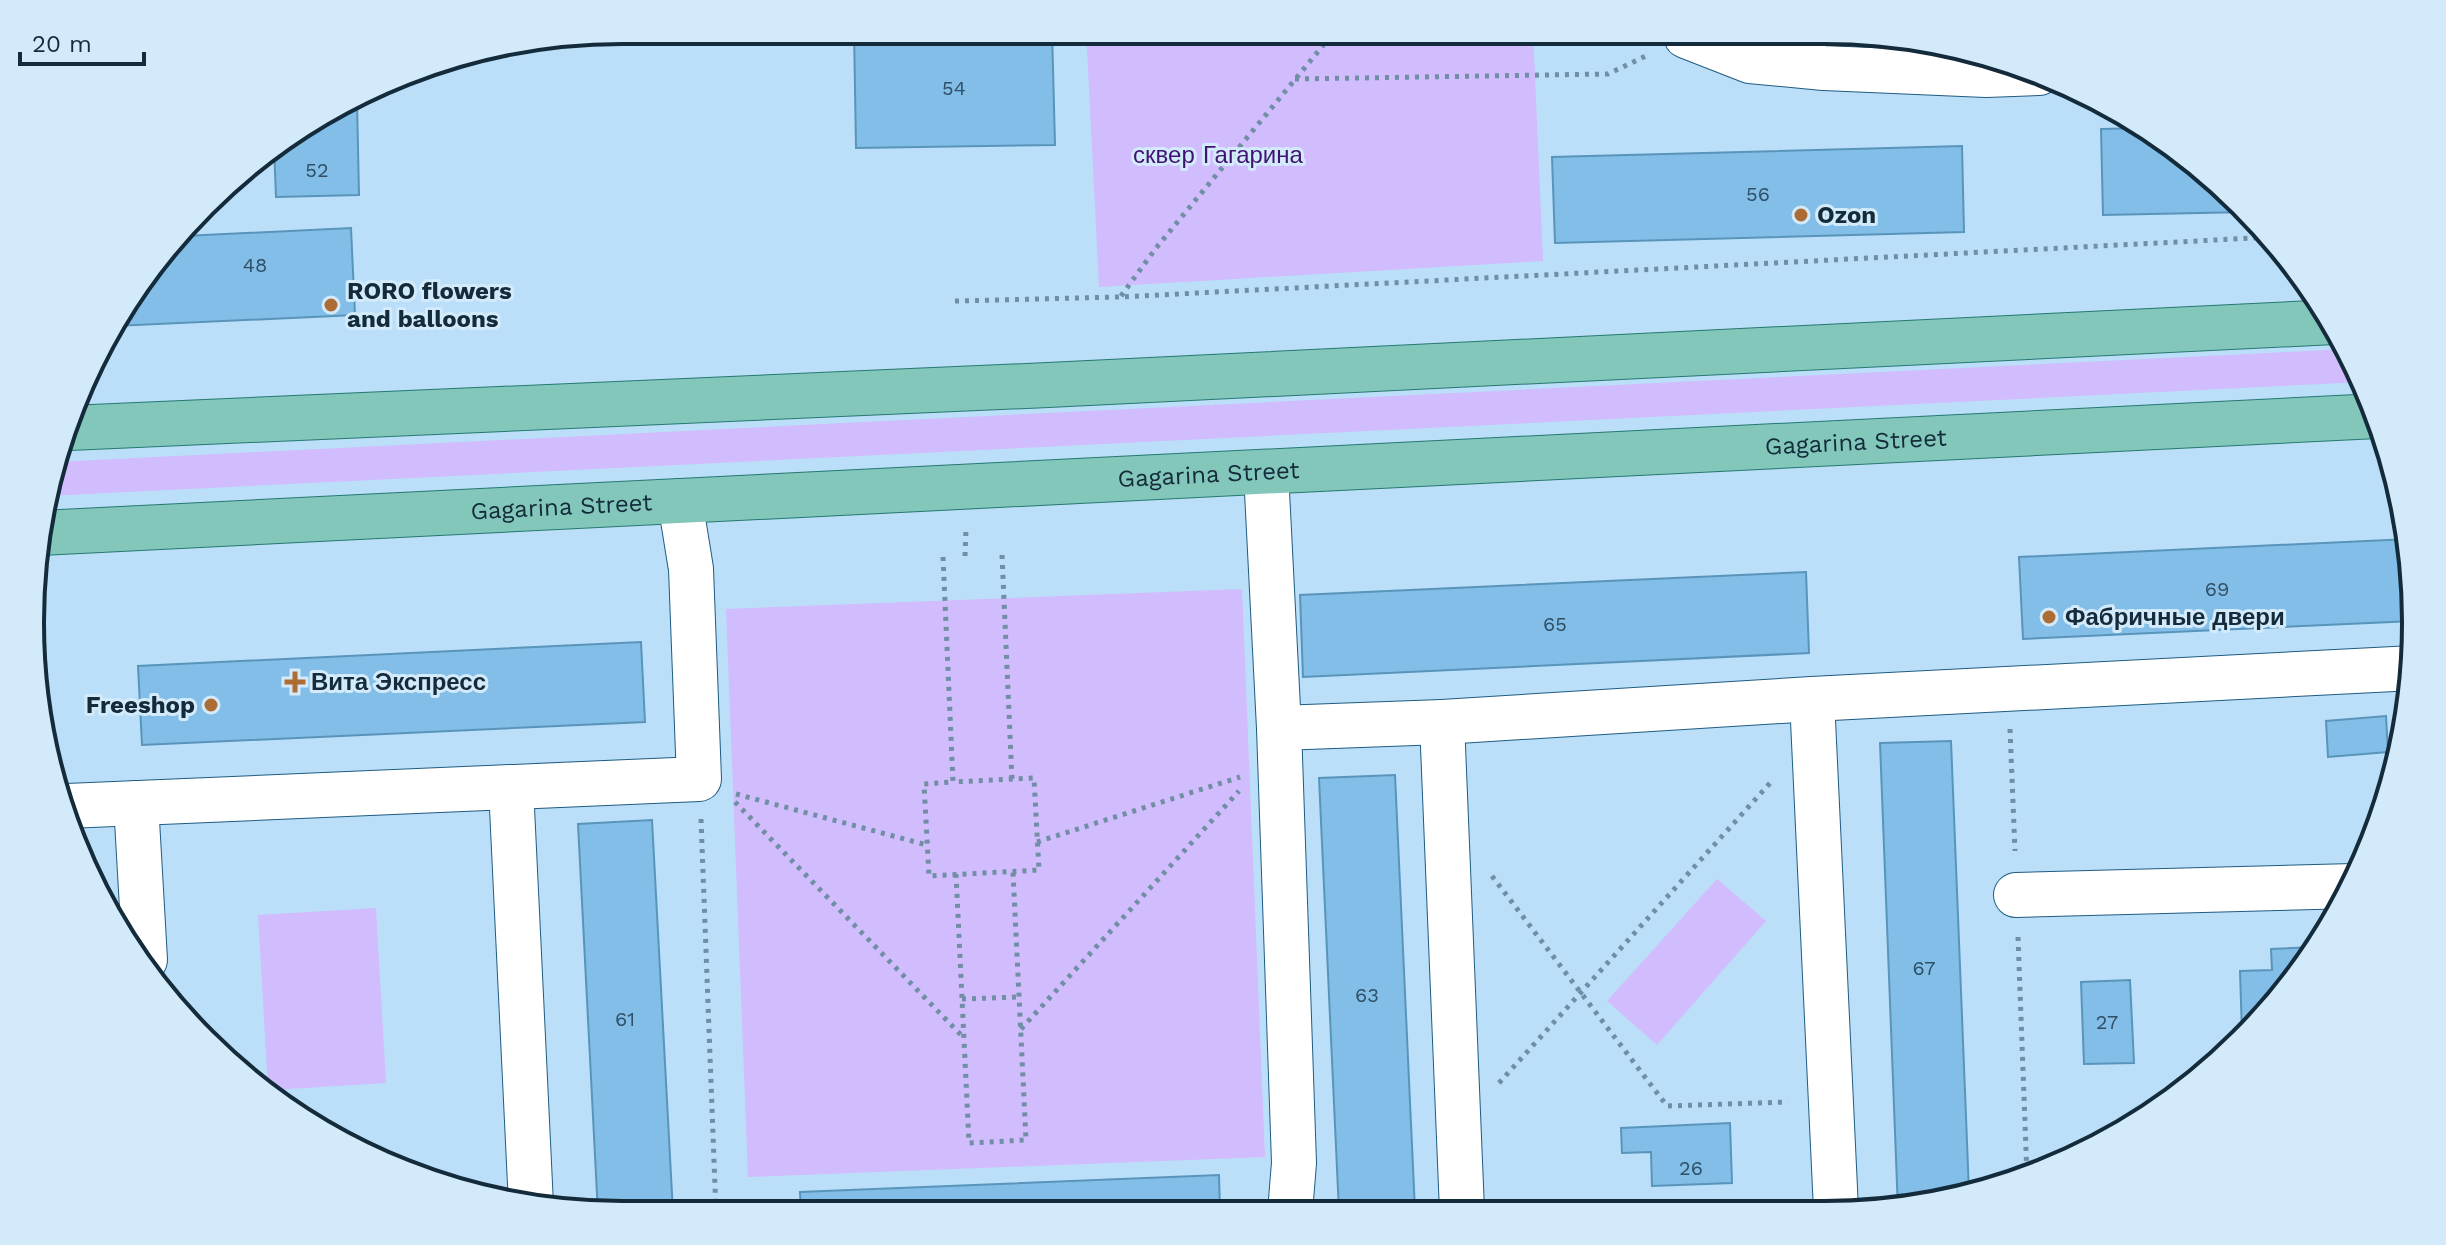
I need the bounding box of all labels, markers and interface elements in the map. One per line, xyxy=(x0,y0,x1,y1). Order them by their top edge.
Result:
scale bar xyxy=(20,16,144,66)
text: 20 m xyxy=(32,30,92,58)
house number: 54 xyxy=(942,76,966,100)
park label: сквер Гагарина xyxy=(1133,141,1304,169)
house number: 52 xyxy=(305,158,329,182)
house number: 56 xyxy=(1746,182,1770,206)
place label: Ozon xyxy=(1817,201,1876,229)
marker: Ozon xyxy=(1792,206,1810,224)
house number: 48 xyxy=(243,253,267,277)
place label: RORO flowers and balloons xyxy=(347,277,512,333)
marker: RORO flowers and balloons xyxy=(322,296,340,314)
street label: Gagarina Street xyxy=(1764,424,1947,461)
street label: Gagarina Street xyxy=(1117,456,1300,493)
street label: Gagarina Street xyxy=(470,488,653,525)
house number: 69 xyxy=(2205,577,2229,601)
place label: Фабричные двери xyxy=(2065,603,2285,631)
marker: Фабричные двери xyxy=(2040,608,2058,626)
house number: 65 xyxy=(1543,612,1567,636)
place label: Вита Экспресс xyxy=(311,668,486,696)
marker: Вита Экспресс xyxy=(286,673,304,691)
place label: Freeshop xyxy=(86,691,195,719)
marker: Freeshop xyxy=(202,696,220,714)
house number: 67 xyxy=(1912,956,1936,980)
house number: 63 xyxy=(1355,983,1379,1007)
house number: 61 xyxy=(615,1007,635,1031)
house number: 27 xyxy=(2096,1010,2118,1034)
house number: 26 xyxy=(1679,1156,1703,1180)

